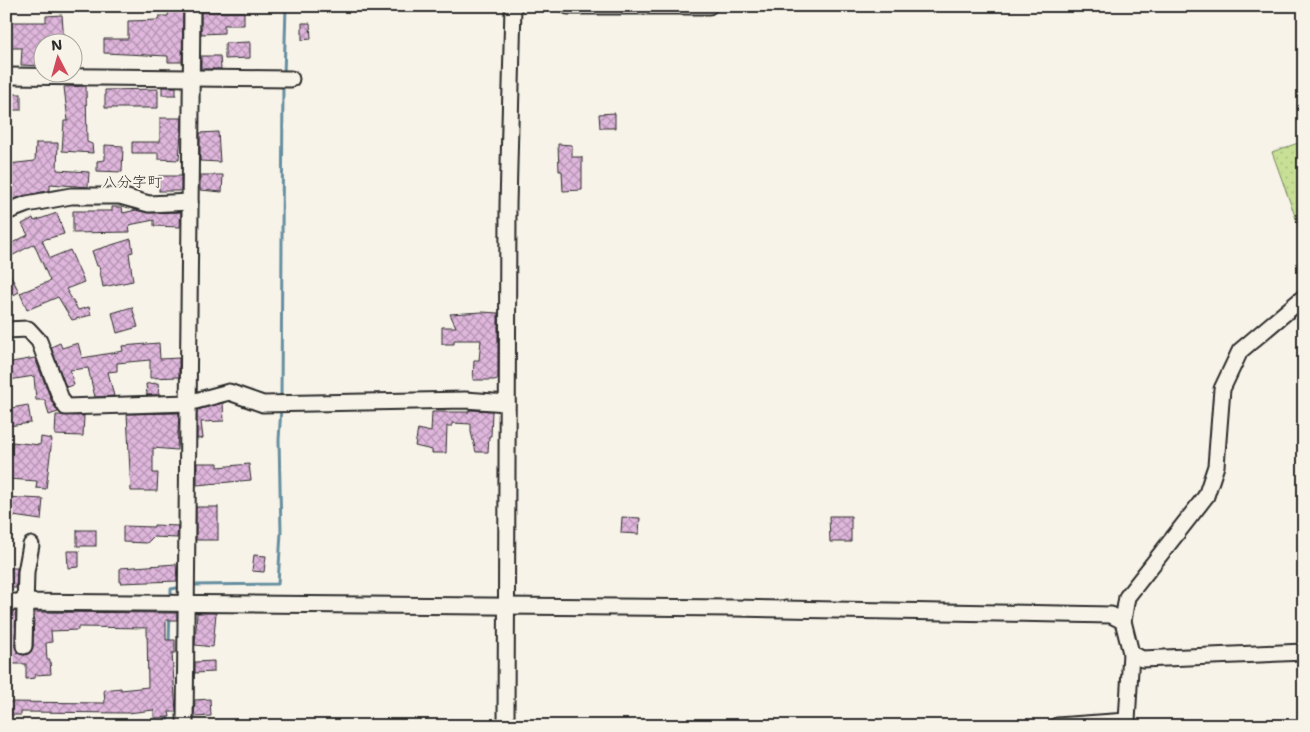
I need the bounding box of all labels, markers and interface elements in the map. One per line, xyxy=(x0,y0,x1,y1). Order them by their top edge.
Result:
north arrow xyxy=(32,32,82,82)
text: N xyxy=(50,36,63,55)
district label: 八分字町 xyxy=(102,172,163,192)

